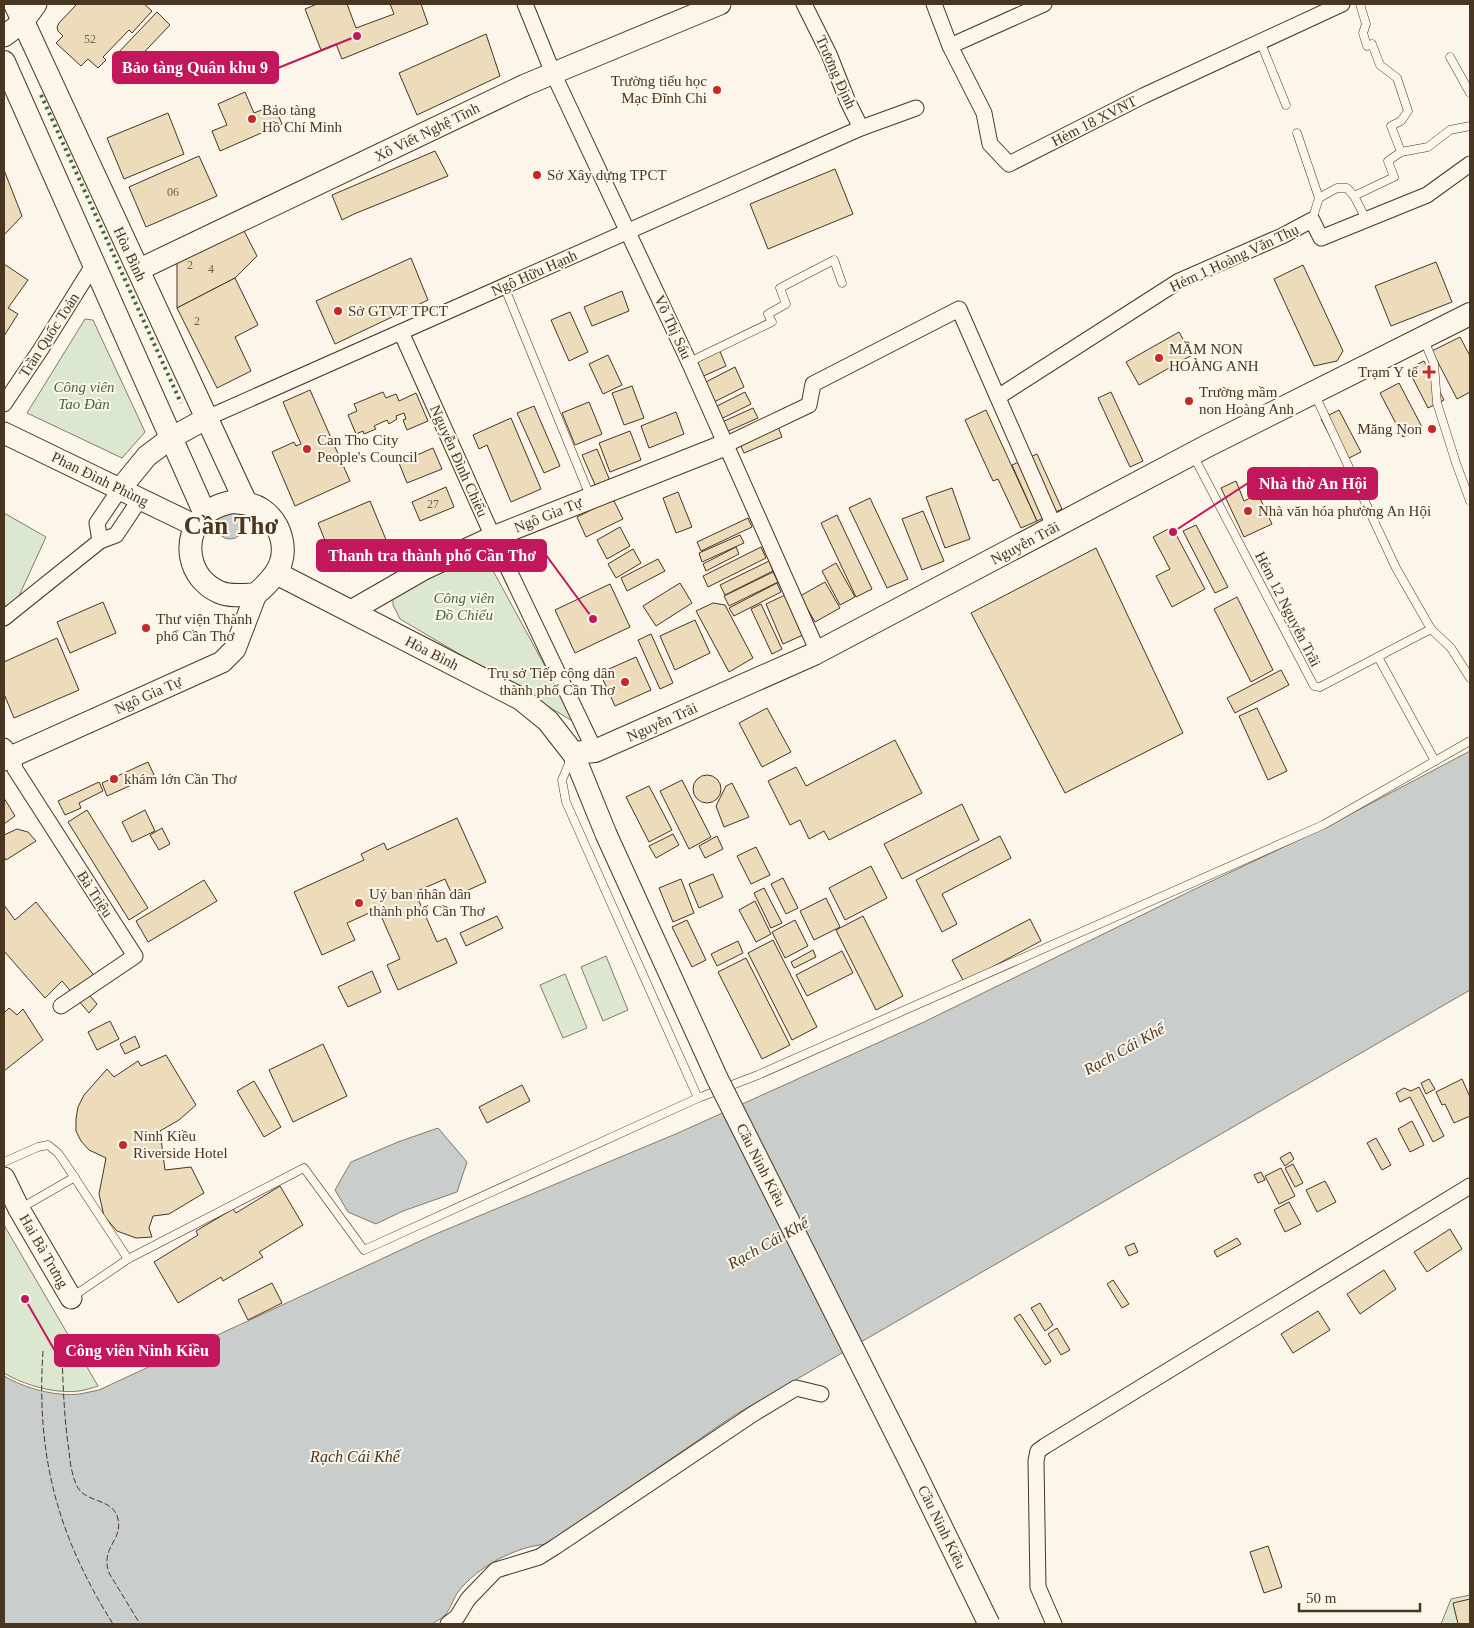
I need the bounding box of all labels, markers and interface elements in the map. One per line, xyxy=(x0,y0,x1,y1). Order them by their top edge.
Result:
house number: 52 xyxy=(84,32,96,46)
street label: Trương Định xyxy=(813,33,859,112)
callout: Bảo tàng Quân khu 9 xyxy=(113,52,278,83)
text: Bảo tàng Quân khu 9 xyxy=(122,59,268,77)
place label: Trường tiểu học Mạc Đĩnh Chi xyxy=(611,73,707,106)
marker: Trường tiểu học Mạc Đĩnh Chi xyxy=(711,84,723,96)
street label: Hẻm 18 XVNT xyxy=(1049,93,1139,149)
street label: Xô Viết Nghệ Tĩnh xyxy=(372,99,483,164)
place label: Bảo tàng Hồ Chí Minh xyxy=(262,102,343,135)
marker: Bảo tàng Hồ Chí Minh xyxy=(246,113,258,125)
place label: Sở Xây dựng TPCT xyxy=(547,167,667,183)
marker: Sở Xây dựng TPCT xyxy=(531,169,543,181)
house number: 06 xyxy=(167,185,179,199)
street label: Hẻm 1 Hoàng Văn Thụ xyxy=(1167,221,1301,295)
street label: Hòa Bình xyxy=(111,224,150,284)
street label: Ngô Hữu Hạnh xyxy=(489,247,580,299)
house number: 2 xyxy=(187,258,193,272)
house number: 4 xyxy=(208,262,214,276)
street label: Trần Quốc Toản xyxy=(16,289,82,380)
street label: Võ Thị Sáu xyxy=(651,292,695,362)
place label: Sở GTVT TPCT xyxy=(348,303,448,319)
marker: Sở GTVT TPCT xyxy=(332,305,344,317)
house number: 2 xyxy=(194,314,200,328)
place label: MẦM NON HOÀNG ANH xyxy=(1169,341,1259,374)
marker: MẦM NON HOÀNG ANH xyxy=(1153,352,1165,364)
place label: Trạm Y tế xyxy=(1358,364,1418,380)
marker: Trạm Y tế xyxy=(1422,365,1436,379)
park label: Công viên Tao Đàn xyxy=(53,379,115,412)
place label: Trường mầm non Hoàng Anh xyxy=(1199,384,1294,417)
marker: Trường mầm non Hoàng Anh xyxy=(1183,395,1195,407)
street label: Nguyễn Đình Chiểu xyxy=(427,403,491,520)
place label: Măng Non xyxy=(1357,421,1422,437)
marker: Măng Non xyxy=(1426,423,1438,435)
place label: Can Tho City People's Council xyxy=(317,432,418,465)
marker: Can Tho City People's Council xyxy=(301,443,313,455)
street label: Phan Đình Phùng xyxy=(49,449,152,510)
callout: Nhà thờ An Hội xyxy=(1248,468,1377,499)
text: Nhà thờ An Hội xyxy=(1259,475,1368,493)
street label: Ngô Gia Tự xyxy=(512,494,585,536)
house number: 27 xyxy=(427,497,439,511)
place label: Nhà văn hóa phường An Hội xyxy=(1258,503,1431,519)
marker: Nhà văn hóa phường An Hội xyxy=(1242,505,1254,517)
district label: Cần Thơ xyxy=(184,512,278,539)
street label: Nguyễn Trãi xyxy=(988,518,1062,568)
callout: Thanh tra thành phố Cần Thơ xyxy=(317,540,546,571)
text: Thanh tra thành phố Cần Thơ xyxy=(328,547,536,565)
street label: Hẻm 12 Nguyễn Trãi xyxy=(1252,549,1324,669)
park label: Công viên Đồ Chiểu xyxy=(433,590,495,623)
place label: Thư viện Thành phố Cần Thơ xyxy=(156,611,253,644)
marker: Thư viện Thành phố Cần Thơ xyxy=(140,622,152,634)
street label: Hòa Bình xyxy=(403,633,462,673)
place label: Trụ sở Tiếp công dân thành phố Cần Thơ xyxy=(488,665,616,698)
street label: Ngô Gia Tự xyxy=(112,673,185,717)
marker: Trụ sở Tiếp công dân thành phố Cần Thơ xyxy=(619,676,631,688)
street label: Nguyễn Trãi xyxy=(624,699,700,745)
place label: khám lớn Cần Thơ xyxy=(124,771,238,787)
marker: khám lớn Cần Thơ xyxy=(108,773,120,785)
street label: Bà Triệu xyxy=(74,868,116,921)
place label: Uỷ ban nhân dân thành phố Cần Thơ xyxy=(369,886,486,919)
marker: Uỷ ban nhân dân thành phố Cần Thơ xyxy=(353,897,365,909)
water label: Rạch Cái Khế xyxy=(1080,1019,1169,1079)
street label: Cầu Ninh Kiều xyxy=(733,1121,789,1210)
place label: Ninh Kiều Riverside Hotel xyxy=(133,1128,228,1161)
marker: Ninh Kiều Riverside Hotel xyxy=(117,1139,129,1151)
street label: Hai Bà Trưng xyxy=(16,1211,72,1291)
water label: Rạch Cái Khế xyxy=(724,1213,813,1273)
callout: Công viên Ninh Kiều xyxy=(55,1335,219,1366)
text: Công viên Ninh Kiều xyxy=(65,1342,209,1360)
water label: Rạch Cái Khế xyxy=(309,1448,402,1465)
street label: Cầu Ninh Kiều xyxy=(915,1483,969,1572)
scale bar xyxy=(1299,1580,1420,1612)
text: 50 m xyxy=(1306,1590,1337,1606)

